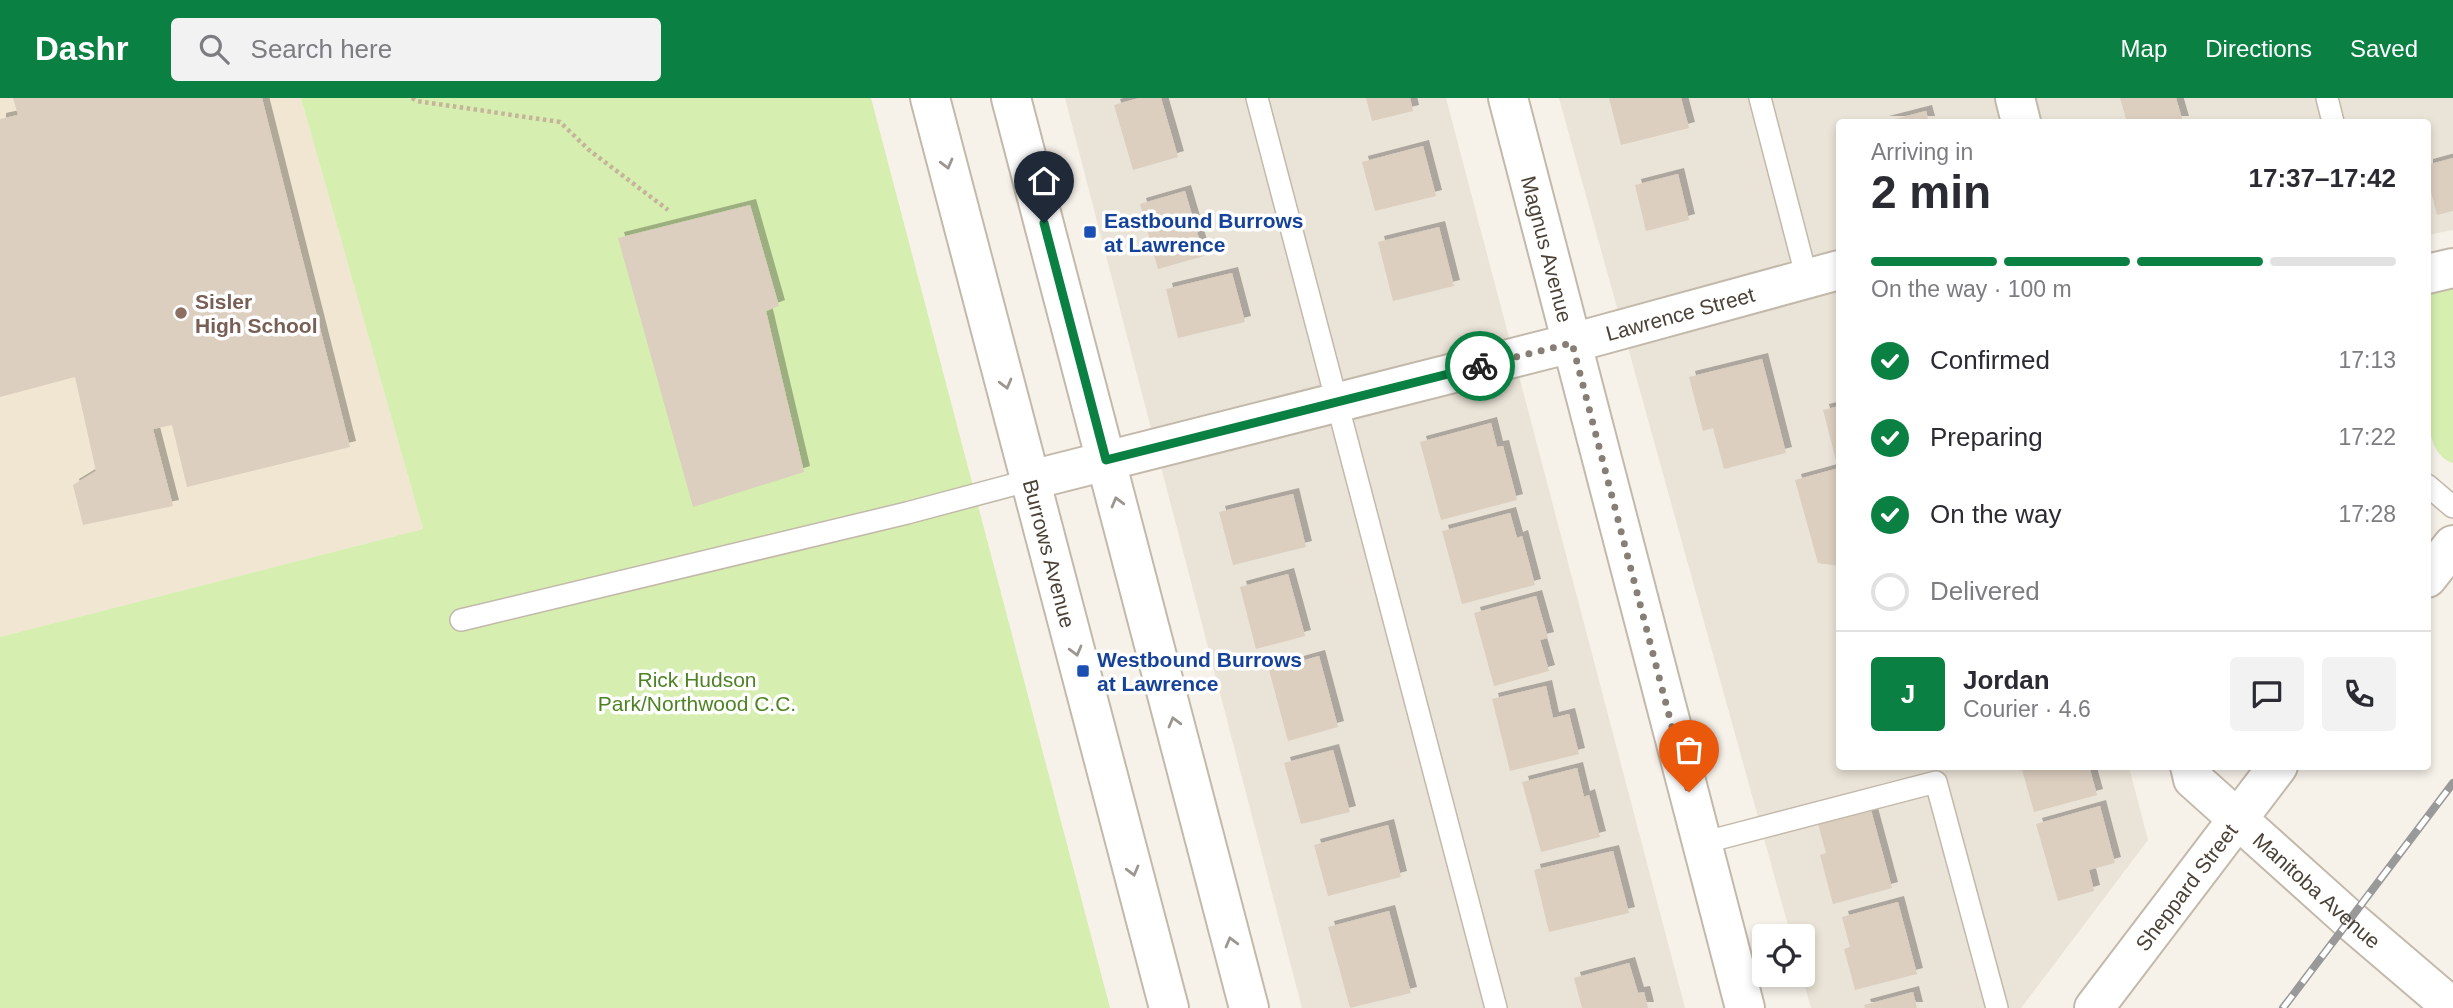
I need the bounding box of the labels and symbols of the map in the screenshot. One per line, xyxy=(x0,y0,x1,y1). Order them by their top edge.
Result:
pin xyxy=(1014,151,1074,223)
one-way arrow xyxy=(939,158,953,170)
street label: Magnus Avenue xyxy=(1517,173,1577,325)
place label: Eastbound Burrows at Lawrence xyxy=(1104,209,1304,256)
marker: Eastbound Burrows at Lawrence xyxy=(1082,224,1098,240)
street label: Lawrence Street xyxy=(1603,282,1757,345)
place label: Sisler High School xyxy=(195,290,318,337)
marker: Sisler High School xyxy=(173,305,189,321)
courier xyxy=(1445,331,1515,401)
one-way arrow xyxy=(997,378,1012,390)
street label: Burrows Avenue xyxy=(1019,477,1080,630)
one-way arrow xyxy=(1111,496,1125,508)
one-way arrow xyxy=(1068,645,1082,657)
place label: Westbound Burrows at Lawrence xyxy=(1097,648,1302,695)
marker: Westbound Burrows at Lawrence xyxy=(1075,663,1091,679)
park label: Rick Hudson Park/Northwood C.C. xyxy=(598,668,796,715)
one-way arrow xyxy=(1168,716,1182,728)
pin xyxy=(1659,720,1719,792)
street label: Sheppard Street xyxy=(2131,819,2242,955)
street label: Manitoba Avenue xyxy=(2249,828,2385,953)
one-way arrow xyxy=(1125,865,1139,877)
one-way arrow xyxy=(1225,936,1239,948)

